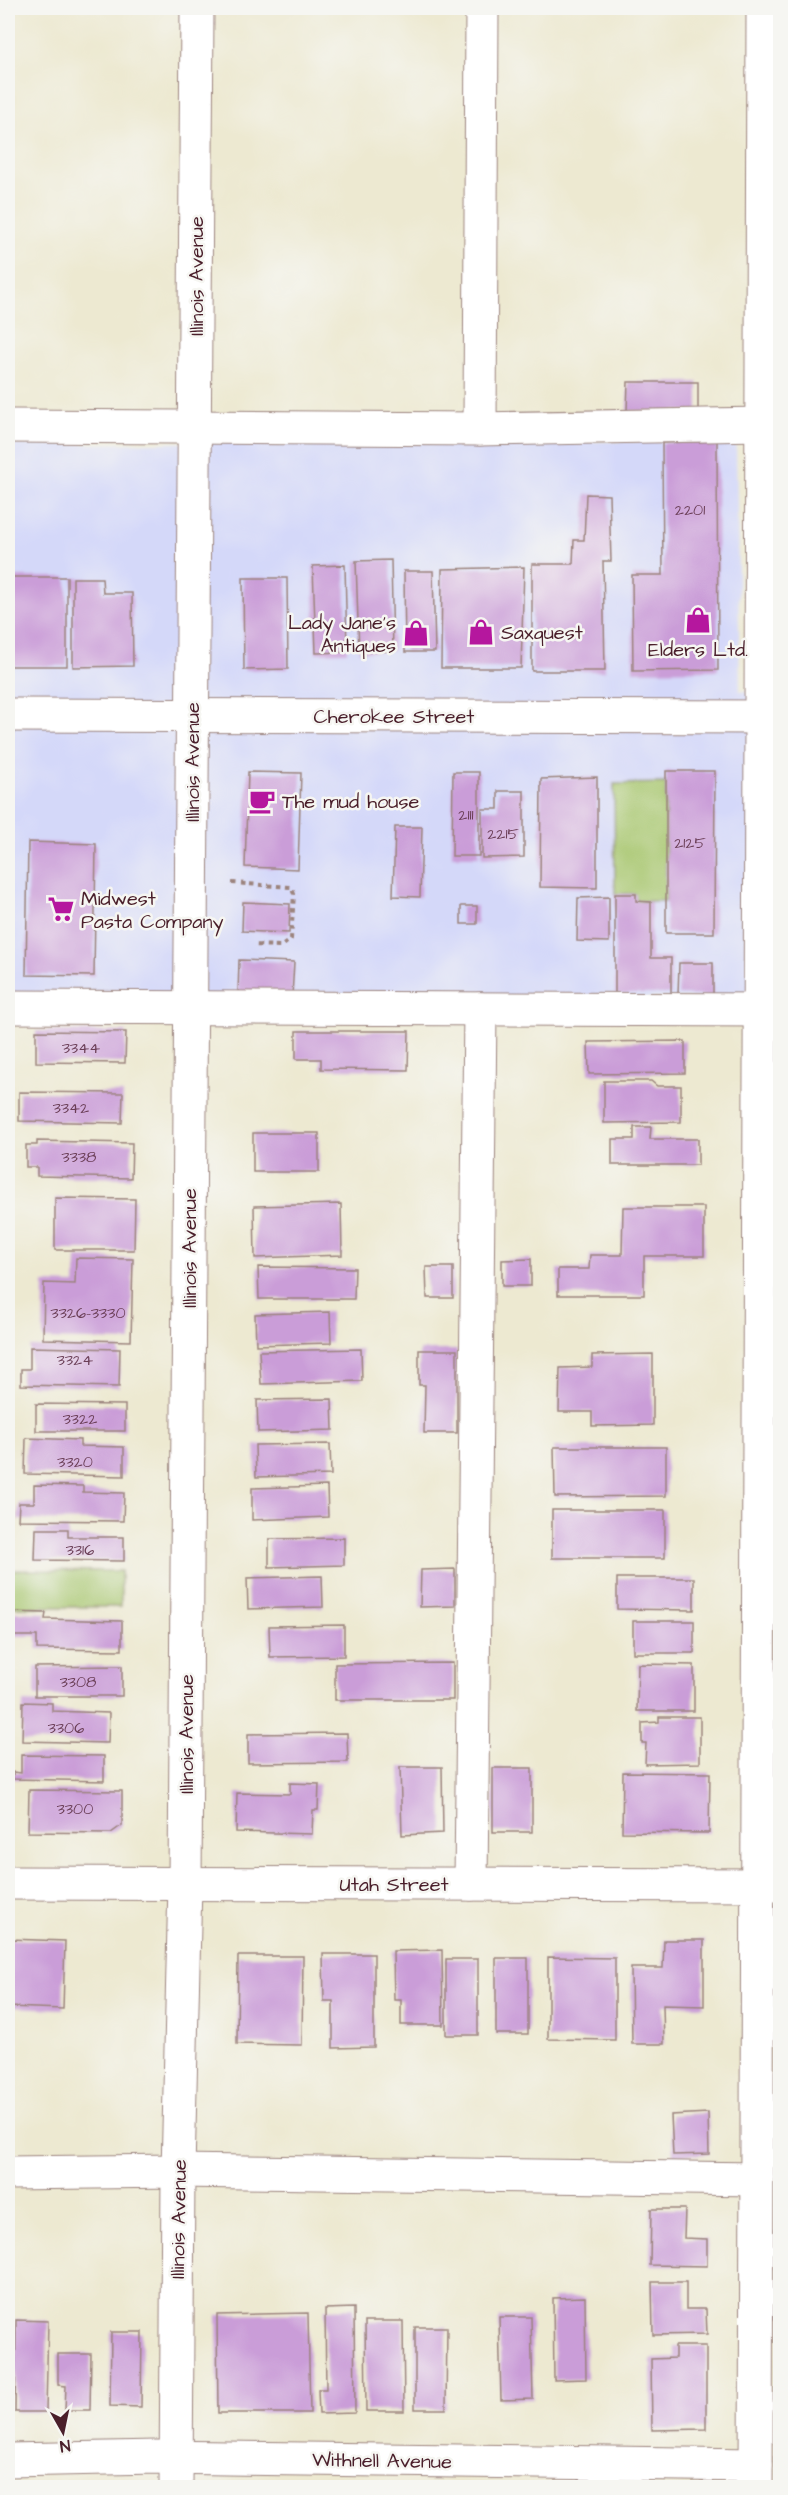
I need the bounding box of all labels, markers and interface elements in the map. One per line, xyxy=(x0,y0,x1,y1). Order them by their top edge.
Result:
street label: Illinois Avenue xyxy=(183,216,211,336)
house number: 2201 xyxy=(675,499,705,521)
shop icon: Elders Ltd. xyxy=(683,605,713,635)
place label: Lady Jane's Antiques xyxy=(288,609,396,660)
shop icon: Saxquest xyxy=(466,617,496,647)
shop icon: Lady Jane's Antiques xyxy=(401,618,431,648)
place label: Saxquest xyxy=(501,619,583,647)
place label: Elders Ltd. xyxy=(648,636,748,664)
street label: Illinois Avenue xyxy=(179,702,207,822)
street label: Cherokee Street xyxy=(314,703,474,731)
cafe icon: The mud house xyxy=(247,786,277,816)
place label: The mud house xyxy=(282,788,420,816)
house number: 2111 xyxy=(458,804,474,826)
house number: 2215 xyxy=(487,823,520,845)
house number: 2125 xyxy=(674,832,707,854)
place label: Midwest Pasta Company xyxy=(81,885,224,937)
supermarket icon: Midwest Pasta Company xyxy=(46,894,76,924)
house number: 3344 xyxy=(62,1037,100,1059)
house number: 3342 xyxy=(53,1097,89,1119)
house number: 3338 xyxy=(62,1146,96,1168)
street label: Illinois Avenue xyxy=(176,1188,204,1308)
house number: 3326-3330 xyxy=(51,1302,125,1324)
house number: 3324 xyxy=(57,1349,93,1371)
house number: 3322 xyxy=(63,1408,97,1430)
house number: 3320 xyxy=(57,1451,93,1473)
house number: 3316 xyxy=(66,1539,94,1561)
house number: 3308 xyxy=(60,1671,96,1693)
street label: Illinois Avenue xyxy=(173,1674,201,1794)
house number: 3306 xyxy=(48,1717,84,1739)
house number: 3300 xyxy=(57,1798,93,1820)
street label: Utah Street xyxy=(339,1871,449,1899)
street label: Illinois Avenue xyxy=(164,2159,194,2279)
north arrow xyxy=(33,2402,93,2462)
text: N xyxy=(59,2434,72,2457)
street label: Withnell Avenue xyxy=(312,2446,452,2476)

